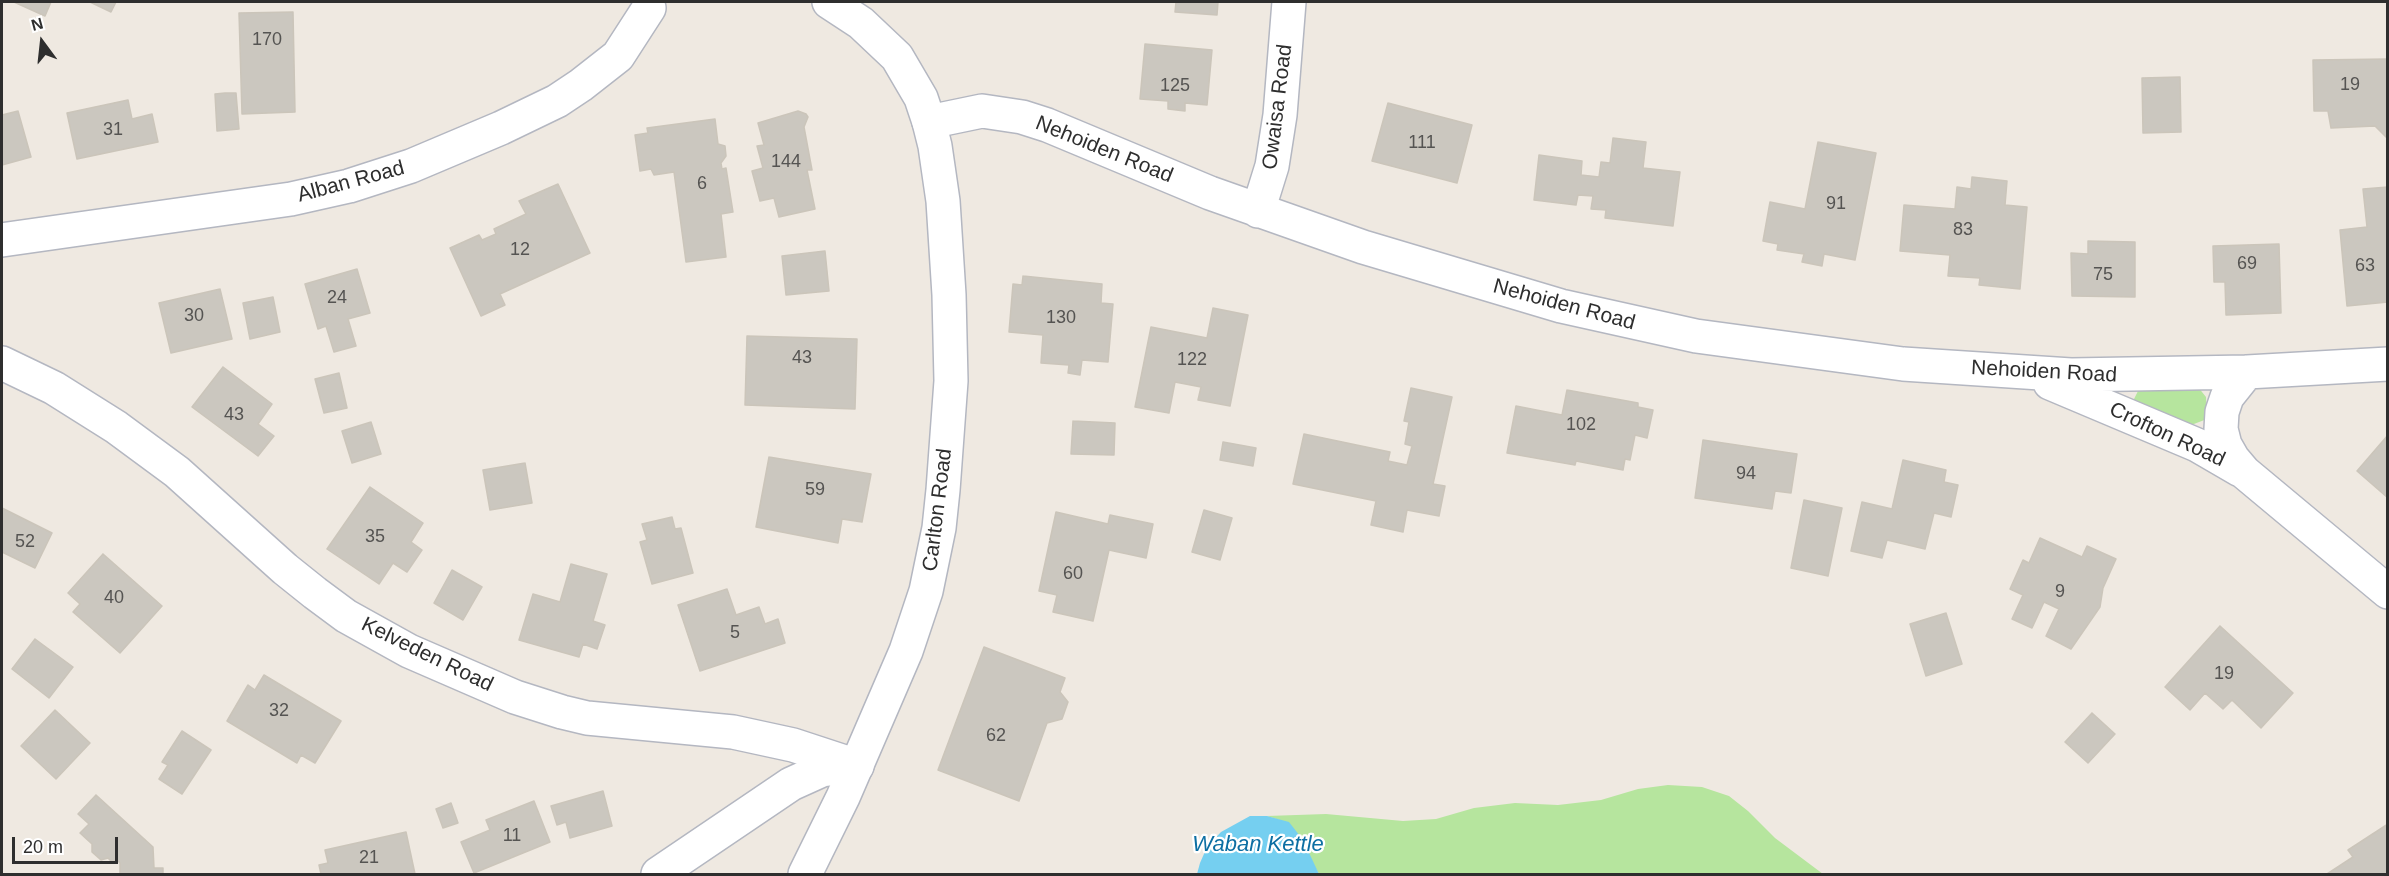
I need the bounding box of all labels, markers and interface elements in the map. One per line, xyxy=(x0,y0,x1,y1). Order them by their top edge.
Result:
north arrow xyxy=(12,12,72,72)
text: N xyxy=(29,14,45,34)
house number: 170 xyxy=(252,29,282,51)
street label: Owaisa Road xyxy=(1258,43,1298,171)
house number: 19 xyxy=(2340,74,2360,96)
house number: 125 xyxy=(1160,75,1190,97)
street label: Nehoiden Road xyxy=(1032,111,1176,189)
house number: 31 xyxy=(103,119,123,141)
house number: 111 xyxy=(1408,132,1436,154)
house number: 144 xyxy=(771,151,801,173)
street label: Alban Road xyxy=(295,156,407,208)
house number: 6 xyxy=(697,173,707,195)
house number: 91 xyxy=(1826,193,1846,215)
house number: 83 xyxy=(1953,219,1973,241)
house number: 12 xyxy=(510,239,530,261)
house number: 69 xyxy=(2237,253,2257,275)
house number: 63 xyxy=(2355,255,2375,277)
house number: 75 xyxy=(2093,264,2113,286)
street label: Nehoiden Road xyxy=(1490,274,1638,336)
house number: 24 xyxy=(327,287,347,309)
house number: 30 xyxy=(184,305,204,327)
house number: 130 xyxy=(1046,307,1076,329)
house number: 43 xyxy=(792,347,812,369)
house number: 122 xyxy=(1177,349,1207,371)
street label: Nehoiden Road xyxy=(1970,356,2118,388)
street label: Crofton Road xyxy=(2105,397,2229,473)
house number: 43 xyxy=(224,404,244,426)
house number: 102 xyxy=(1566,414,1596,436)
street label: Carlton Road xyxy=(918,447,958,573)
house number: 94 xyxy=(1736,463,1756,485)
house number: 59 xyxy=(805,479,825,501)
house number: 35 xyxy=(365,526,385,548)
house number: 52 xyxy=(15,531,35,553)
house number: 60 xyxy=(1063,563,1083,585)
house number: 9 xyxy=(2055,581,2065,603)
house number: 40 xyxy=(104,587,124,609)
street label: Kelveden Road xyxy=(357,612,497,698)
house number: 5 xyxy=(730,622,740,644)
house number: 19 xyxy=(2214,663,2234,685)
house number: 32 xyxy=(269,700,289,722)
house number: 62 xyxy=(986,725,1006,747)
scale bar xyxy=(15,825,122,863)
house number: 11 xyxy=(503,825,521,847)
water label: Waban Kettle xyxy=(1192,832,1324,858)
text: 20 m xyxy=(23,837,63,857)
house number: 21 xyxy=(359,847,379,869)

